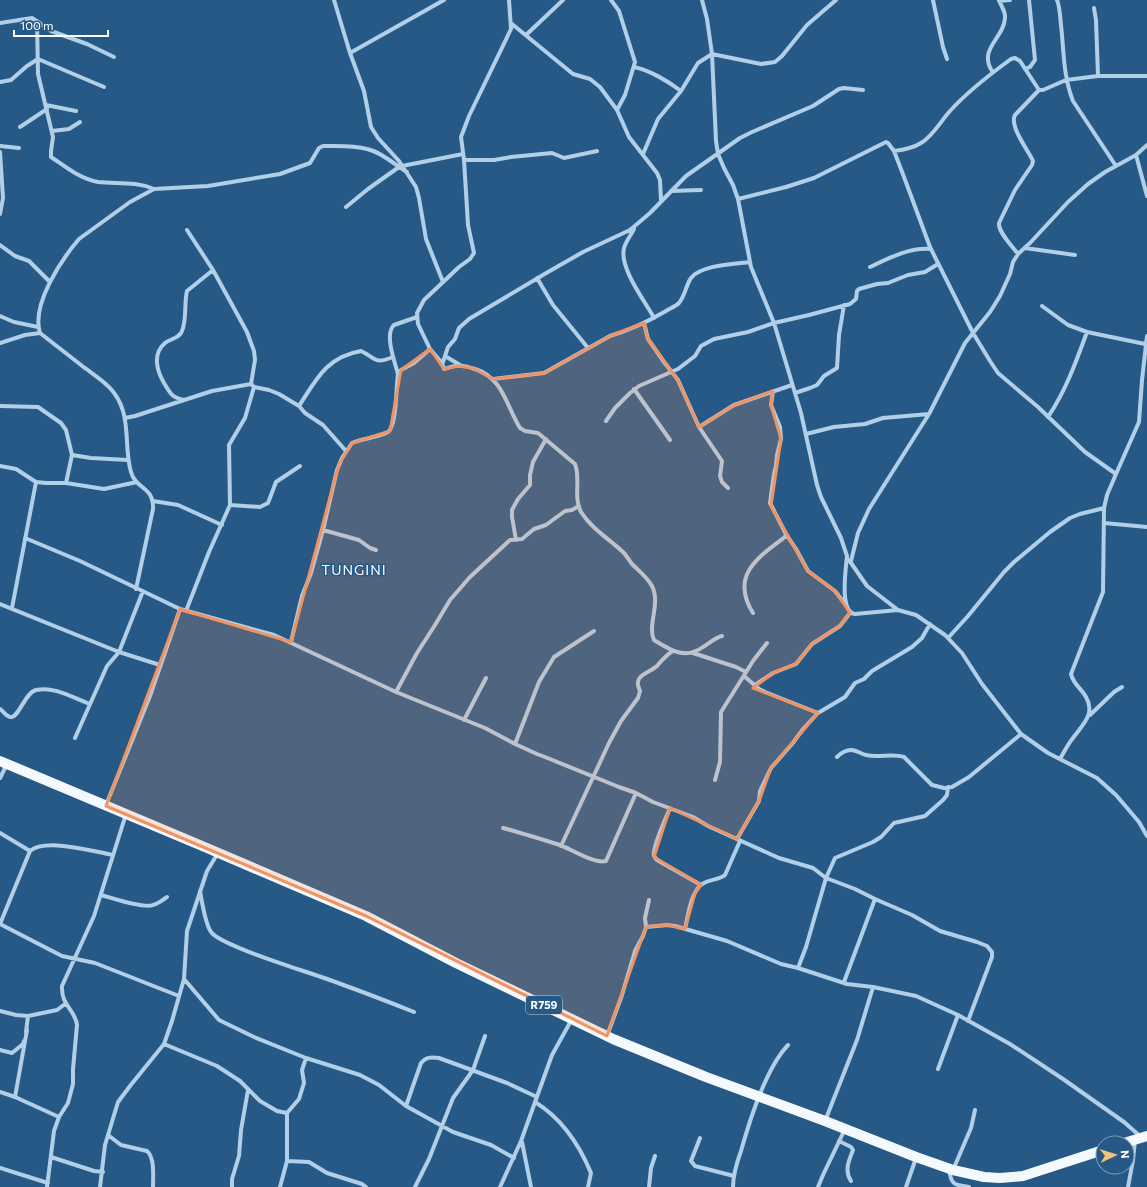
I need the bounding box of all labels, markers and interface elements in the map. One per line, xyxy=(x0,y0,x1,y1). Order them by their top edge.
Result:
scale bar xyxy=(14,12,108,38)
text: 100 m xyxy=(20,18,54,32)
district label: TUNGINI xyxy=(321,561,387,578)
road number: R759 xyxy=(526,996,562,1014)
north arrow xyxy=(1095,1135,1135,1175)
text: N xyxy=(1119,1150,1132,1159)

